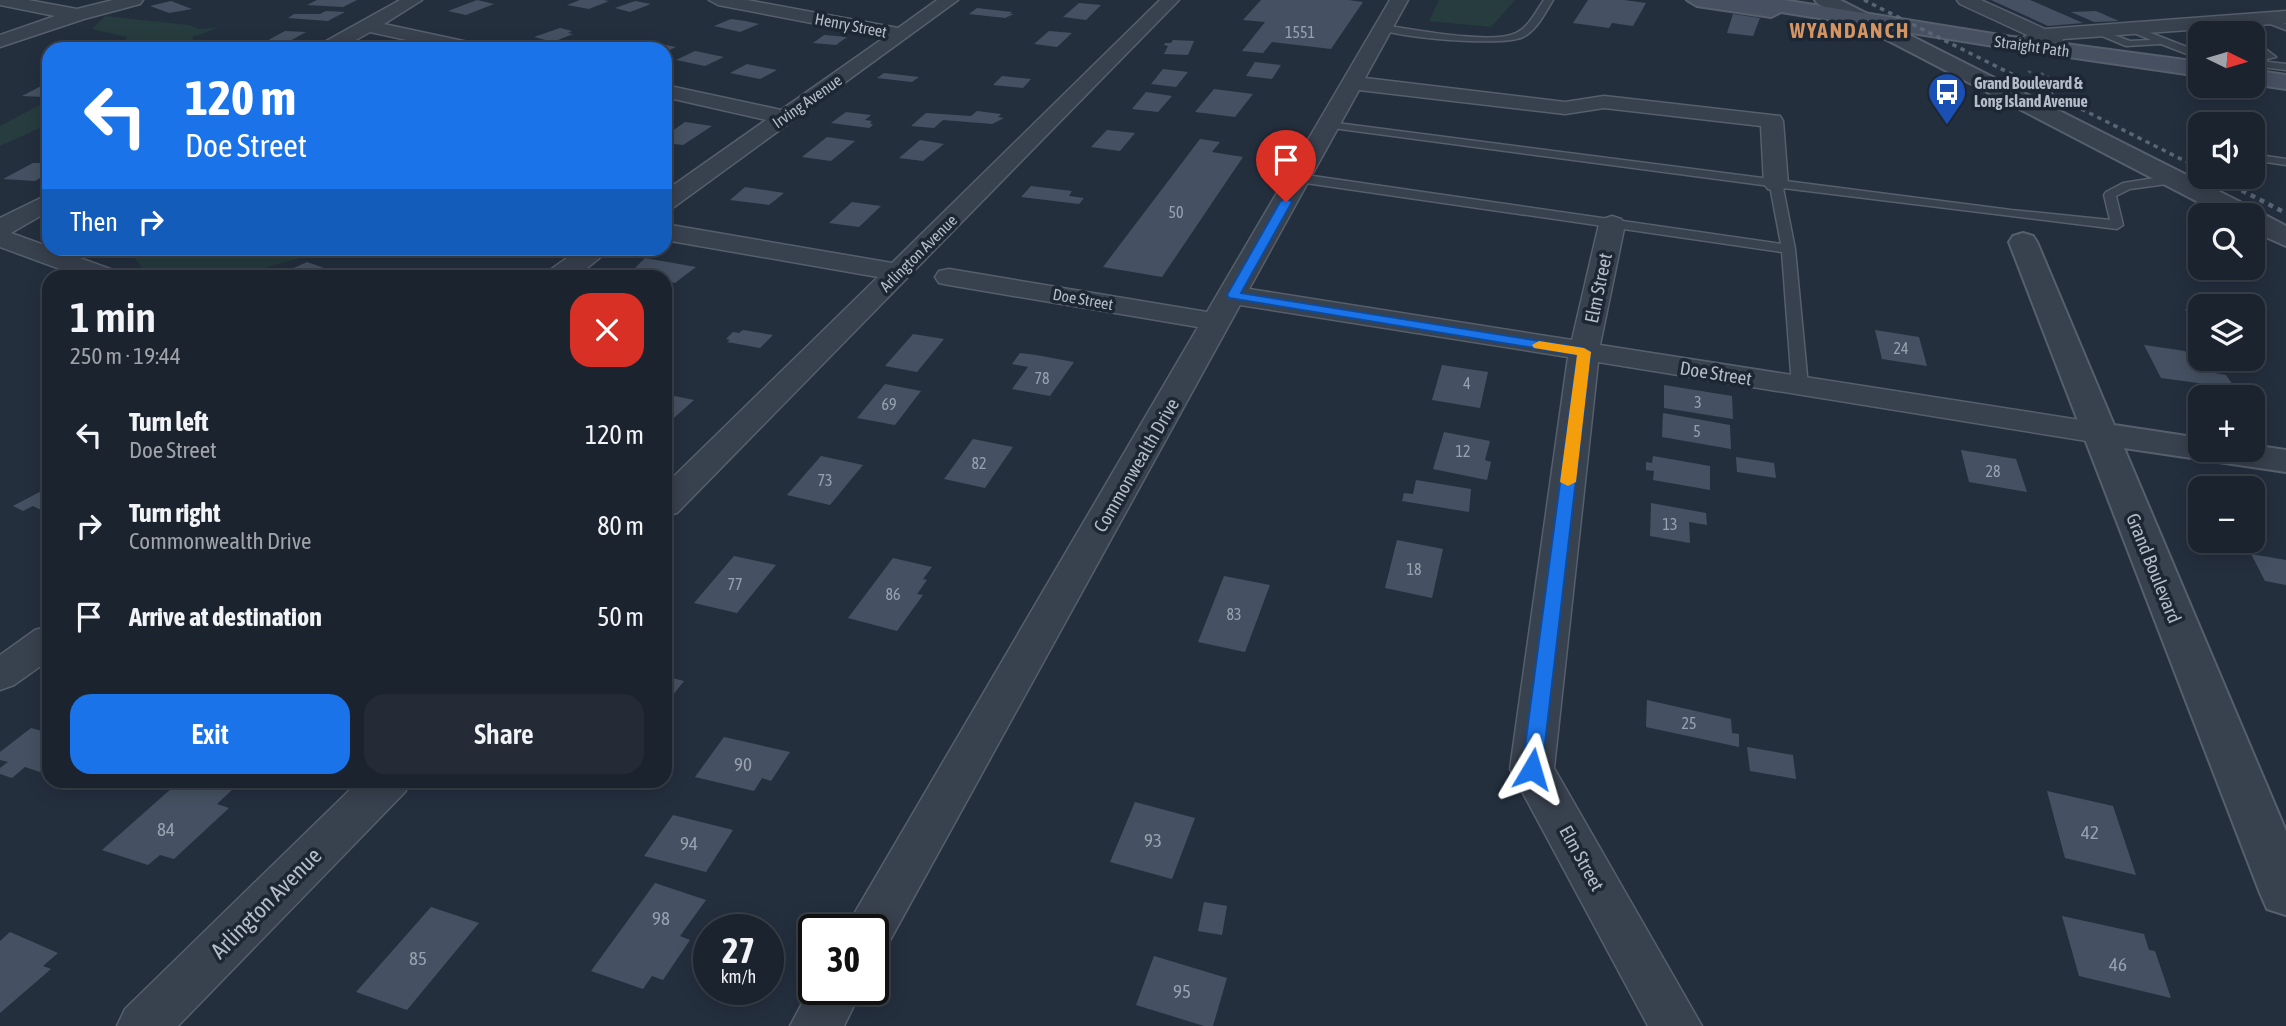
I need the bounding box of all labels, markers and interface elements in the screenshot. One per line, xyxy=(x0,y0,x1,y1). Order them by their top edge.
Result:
street label: Henry Street xyxy=(813,9,889,42)
district label: WYANDANCH xyxy=(1789,18,1910,42)
north arrow xyxy=(2188,21,2264,98)
map controls xyxy=(2188,21,2265,553)
house number: 1551 xyxy=(1285,23,1315,41)
street label: Straight Path xyxy=(1993,32,2071,61)
text: 120 m xyxy=(185,69,296,125)
icon: left xyxy=(70,70,161,161)
street label: Irving Avenue xyxy=(769,71,846,132)
bus stop icon: Grand Boulevard & Long Island Avenue xyxy=(1926,71,1968,126)
place label: Grand Boulevard & Long Island Avenue xyxy=(1974,74,2088,110)
button: sound xyxy=(2188,112,2265,189)
text: Doe Street xyxy=(185,127,307,164)
pin xyxy=(1256,130,1316,202)
icon: arrive xyxy=(1267,141,1305,179)
icon: right xyxy=(132,203,170,241)
house number: 50 xyxy=(1168,203,1184,221)
button: search xyxy=(2188,203,2265,280)
text: Then xyxy=(70,207,118,237)
street label: Arlington Avenue xyxy=(876,211,961,296)
street label: Elm Street xyxy=(1580,251,1616,325)
street label: Doe Street xyxy=(1051,285,1115,313)
text: 1 min xyxy=(70,293,156,341)
button: close xyxy=(570,293,644,367)
button: layers xyxy=(2188,294,2265,371)
house number: 24 xyxy=(1893,339,1909,357)
text: 250 m · 19:44 xyxy=(70,343,181,369)
street label: Doe Street xyxy=(1678,356,1754,390)
house number: 78 xyxy=(1034,369,1050,387)
house number: 4 xyxy=(1463,374,1471,392)
button: + xyxy=(2188,385,2265,462)
house number: 3 xyxy=(1694,393,1702,411)
street label: Commonwealth Drive xyxy=(1089,394,1183,536)
house number: 69 xyxy=(881,395,897,413)
text: Turn left xyxy=(129,407,209,437)
icon: left xyxy=(70,416,108,454)
text: 120 m xyxy=(585,420,644,450)
house number: 5 xyxy=(1693,422,1701,440)
text: Doe Street xyxy=(129,437,217,463)
house number: 12 xyxy=(1455,442,1471,460)
house number: 82 xyxy=(971,454,987,472)
house number: 28 xyxy=(1985,462,2001,480)
house number: 73 xyxy=(817,471,833,489)
button: − xyxy=(2188,476,2265,553)
text: Turn right xyxy=(129,498,220,528)
icon: right xyxy=(70,507,108,545)
street label: Grand Boulevard xyxy=(2122,510,2186,626)
text: 80 m xyxy=(597,511,644,541)
house number: 13 xyxy=(1662,515,1678,533)
text: Commonwealth Drive xyxy=(129,528,312,554)
house number: 18 xyxy=(1406,560,1422,578)
house number: 77 xyxy=(727,575,743,593)
house number: 86 xyxy=(885,585,901,603)
icon: arrive xyxy=(70,598,108,636)
text: Arrive at destination xyxy=(129,602,322,632)
text: 50 m xyxy=(597,602,644,632)
house number: 83 xyxy=(1226,605,1242,623)
button: Exit xyxy=(70,694,350,774)
button: Share xyxy=(364,694,644,774)
house number: 25 xyxy=(1681,714,1697,732)
position arrow xyxy=(1495,732,1569,806)
house number: 90 xyxy=(734,753,752,775)
house number: 84 xyxy=(157,818,175,840)
house number: 42 xyxy=(2081,821,2099,843)
street label: Elm Street xyxy=(1555,822,1609,894)
house number: 93 xyxy=(1144,829,1162,851)
house number: 94 xyxy=(680,832,698,854)
street label: Arlington Avenue xyxy=(205,842,327,964)
house number: 98 xyxy=(652,907,670,929)
speed limit sign: 30 xyxy=(798,914,889,1005)
text: 27 xyxy=(722,930,755,970)
house number: 85 xyxy=(409,947,427,969)
house number: 46 xyxy=(2109,953,2127,975)
text: km/h xyxy=(721,966,756,987)
house number: 95 xyxy=(1173,980,1191,1002)

